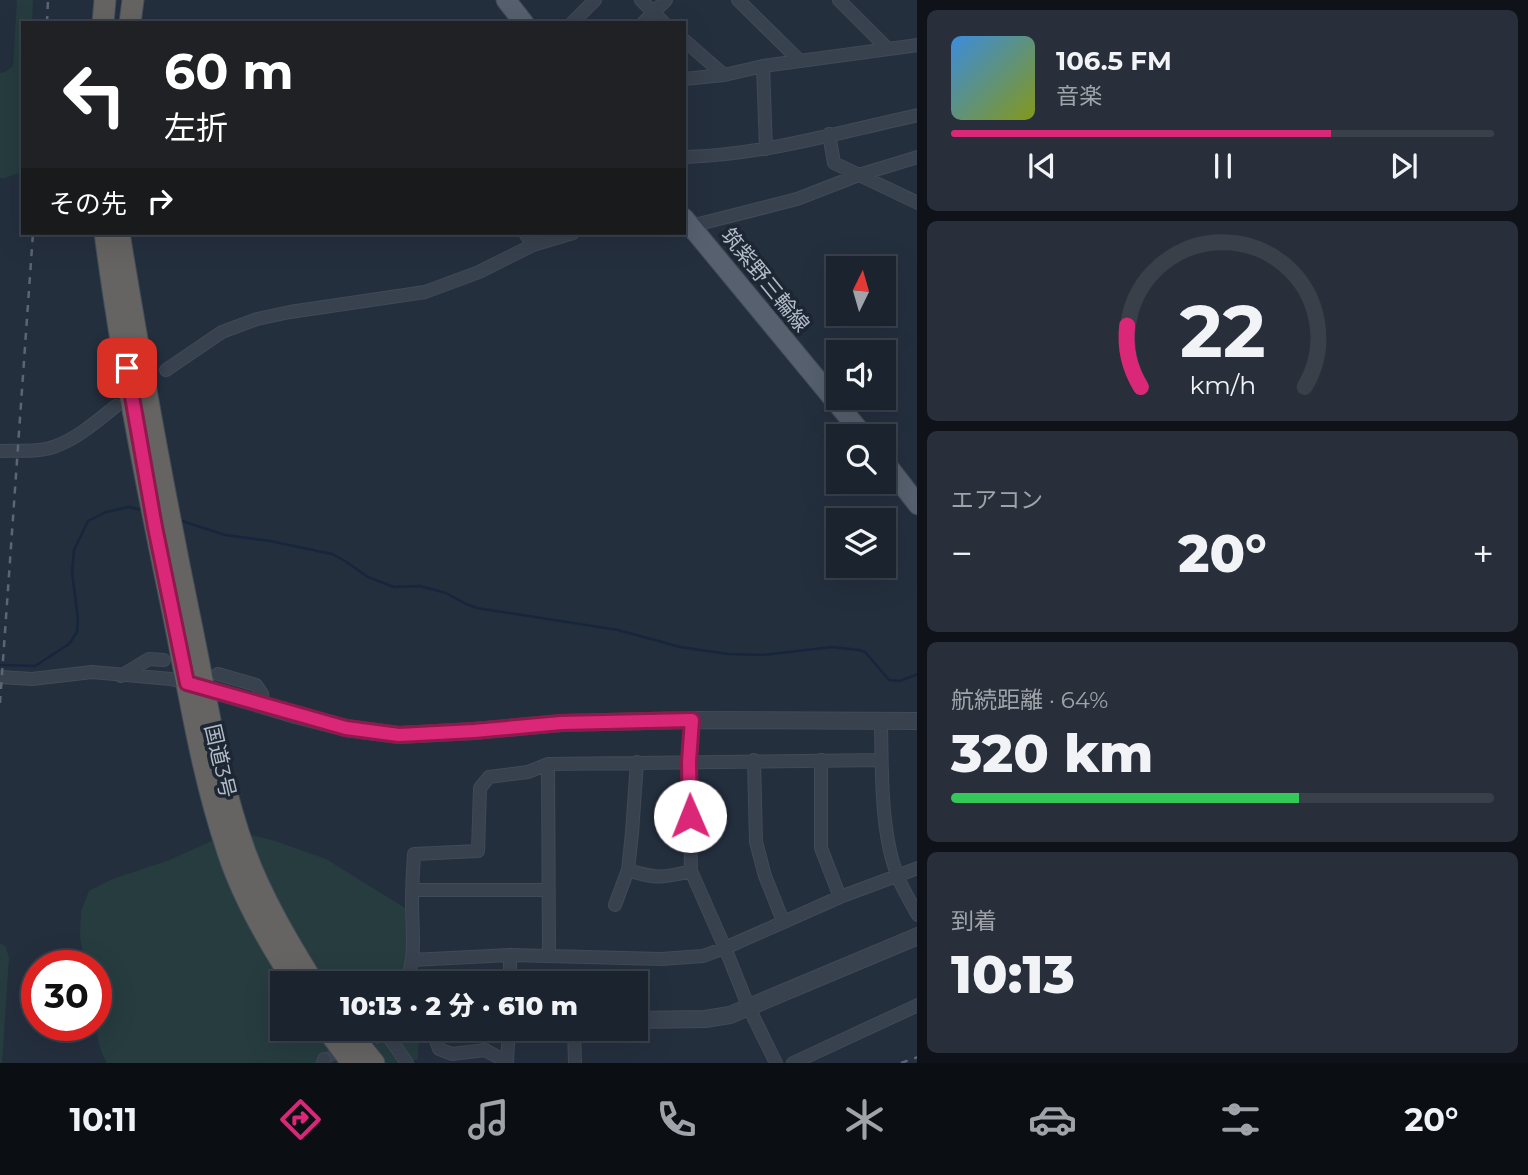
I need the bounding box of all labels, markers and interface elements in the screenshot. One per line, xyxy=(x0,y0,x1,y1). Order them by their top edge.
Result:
text: 60 m xyxy=(164,42,294,101)
text: 106.5 FM xyxy=(1056,45,1172,77)
icon: left xyxy=(49,49,140,140)
text: 音楽 xyxy=(1056,82,1102,110)
text: 左折 xyxy=(164,108,228,147)
icon: previous xyxy=(1023,147,1061,185)
icon: pause xyxy=(1204,147,1242,185)
icon: next xyxy=(1385,147,1423,185)
icon: right xyxy=(141,182,179,220)
text: その先 xyxy=(49,188,127,220)
street label: 筑紫野三輪線 xyxy=(716,223,815,337)
north arrow xyxy=(826,256,896,326)
map controls xyxy=(826,256,896,578)
text: 22 xyxy=(1180,287,1265,375)
pin xyxy=(97,338,157,398)
button: sound xyxy=(826,340,896,410)
icon: arrive xyxy=(108,349,146,387)
text: km/h xyxy=(1189,370,1256,400)
button: search xyxy=(826,424,896,494)
text: エアコン xyxy=(951,486,1043,514)
button: layers xyxy=(826,508,896,578)
text: 20° xyxy=(1178,522,1267,585)
text: − xyxy=(951,530,973,577)
text: + xyxy=(1472,530,1494,577)
text: 航続距離 · 64% xyxy=(951,686,1108,714)
street label: 国道3号 xyxy=(200,722,241,800)
text: 320 km xyxy=(951,722,1153,785)
position arrow xyxy=(653,779,727,853)
text: 到着 xyxy=(951,907,997,935)
text: 10:13 xyxy=(951,943,1075,1006)
speed limit sign: 30 xyxy=(21,950,112,1041)
text: 10:13 · 2 分 · 610 m xyxy=(340,990,578,1022)
icon: directions xyxy=(276,1095,325,1144)
icon: music xyxy=(464,1095,513,1144)
icon: phone xyxy=(652,1095,701,1144)
icon: climate xyxy=(840,1095,889,1144)
icon: car xyxy=(1028,1095,1077,1144)
icon: filters xyxy=(1216,1095,1265,1144)
text: 10:11 xyxy=(70,1100,137,1139)
text: 20° xyxy=(1404,1100,1458,1139)

